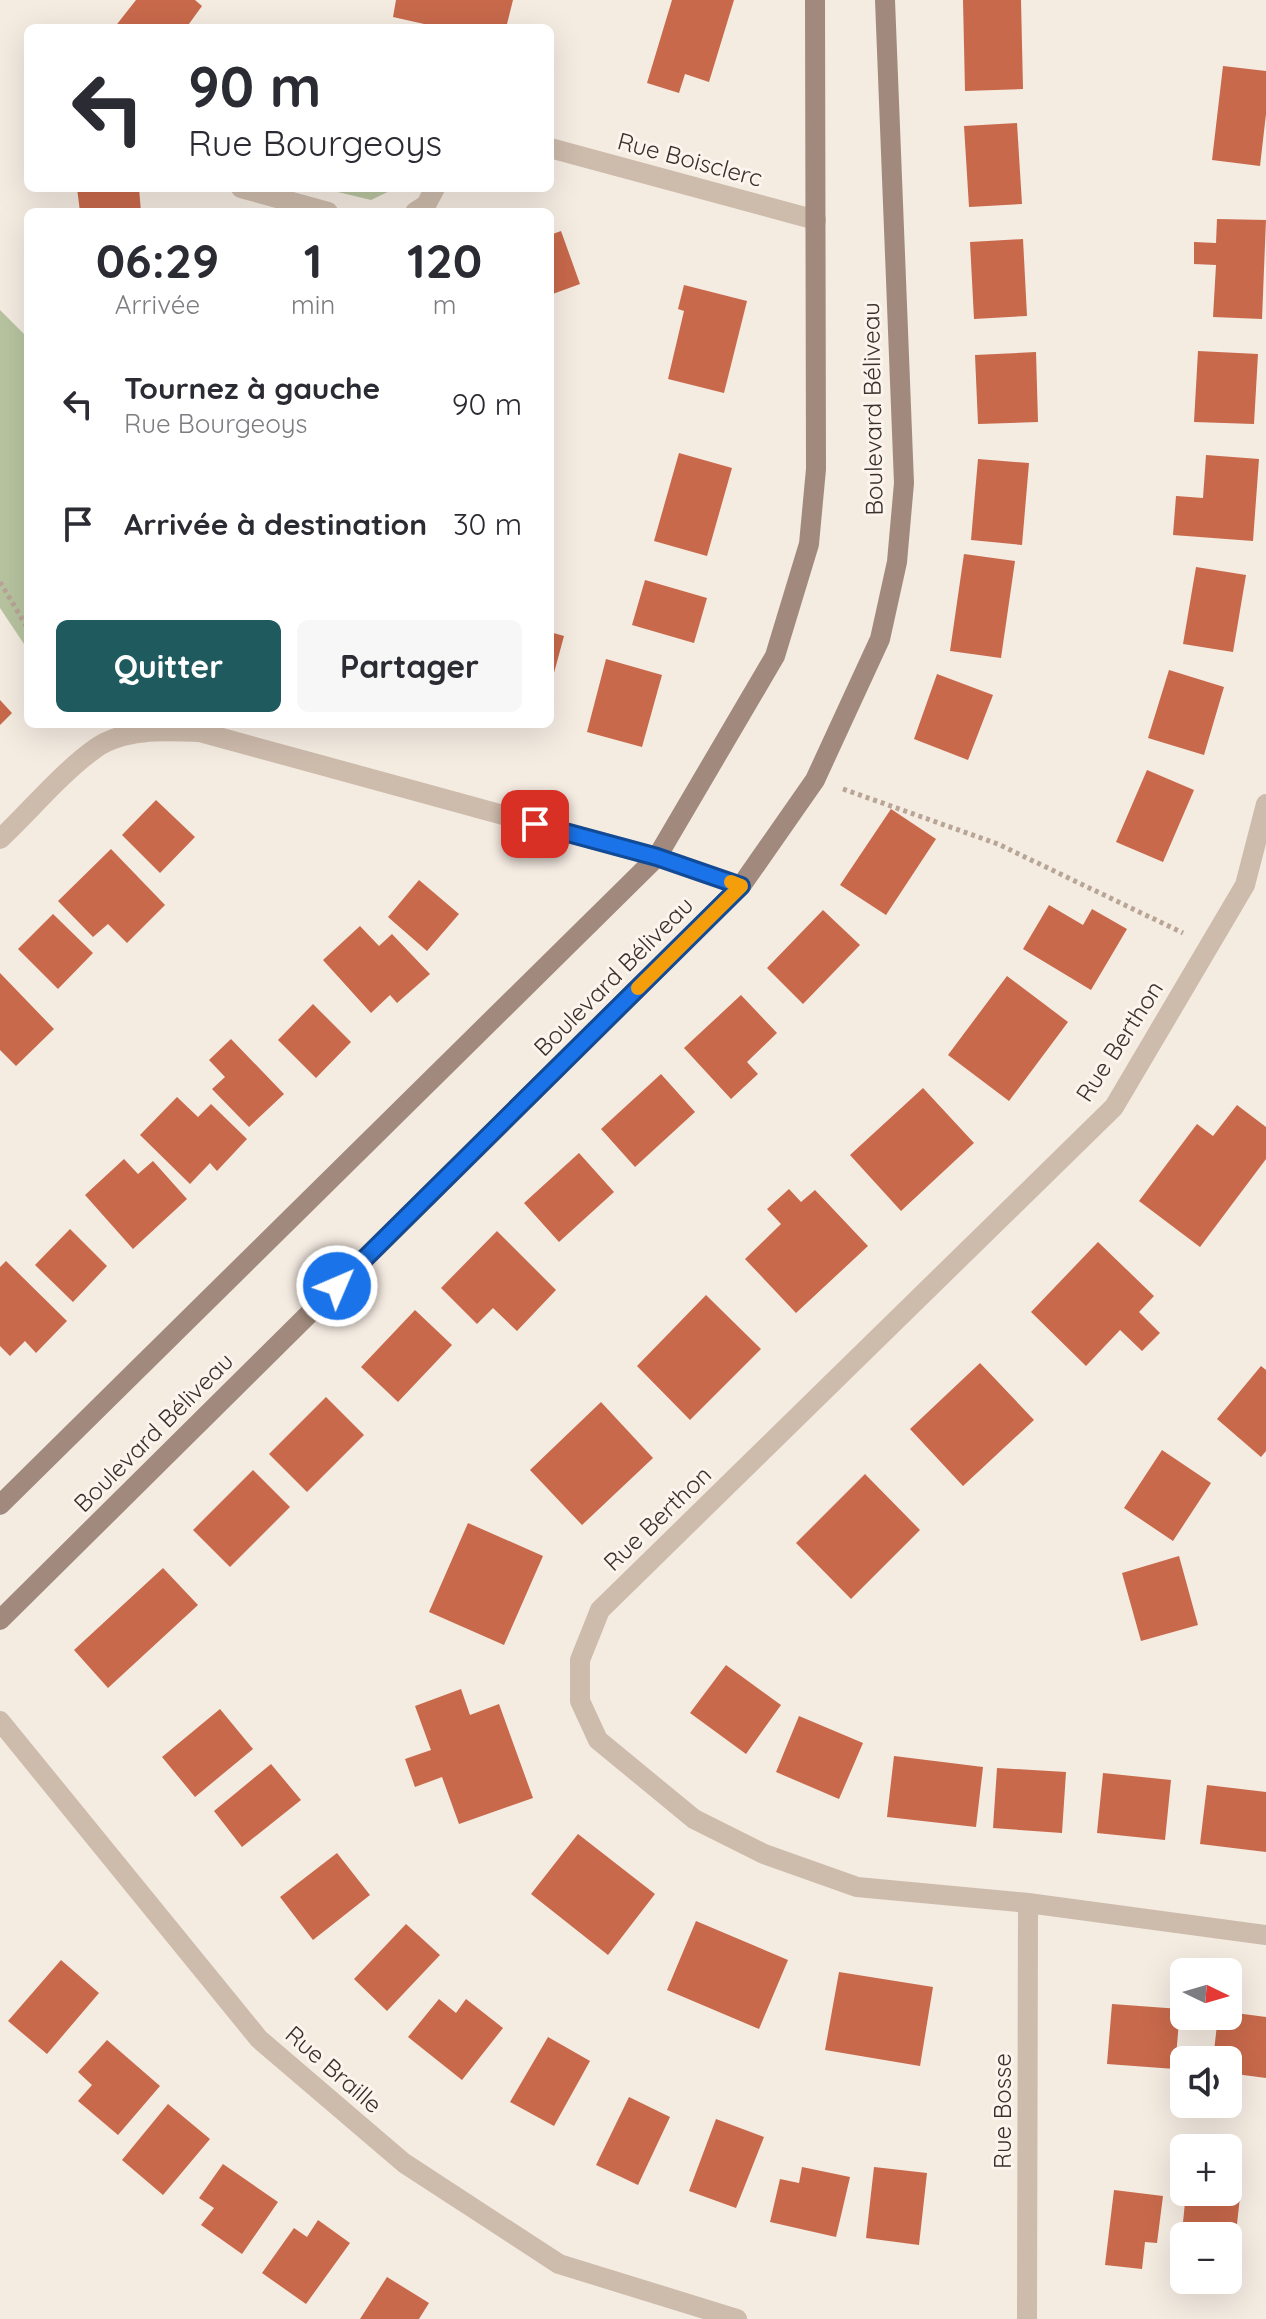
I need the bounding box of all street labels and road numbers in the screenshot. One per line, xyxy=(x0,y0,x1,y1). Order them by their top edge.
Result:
street label: Rue Boisclerc xyxy=(614,125,766,193)
street label: Boulevard Béliveau xyxy=(855,302,889,516)
street label: Boulevard Béliveau xyxy=(527,890,699,1062)
street label: Rue Berthon xyxy=(1069,975,1169,1107)
street label: Boulevard Béliveau xyxy=(67,1346,239,1518)
street label: Rue Berthon xyxy=(597,1459,717,1577)
street label: Rue Braille xyxy=(280,2019,388,2119)
street label: Rue Bosse xyxy=(987,2053,1017,2169)

